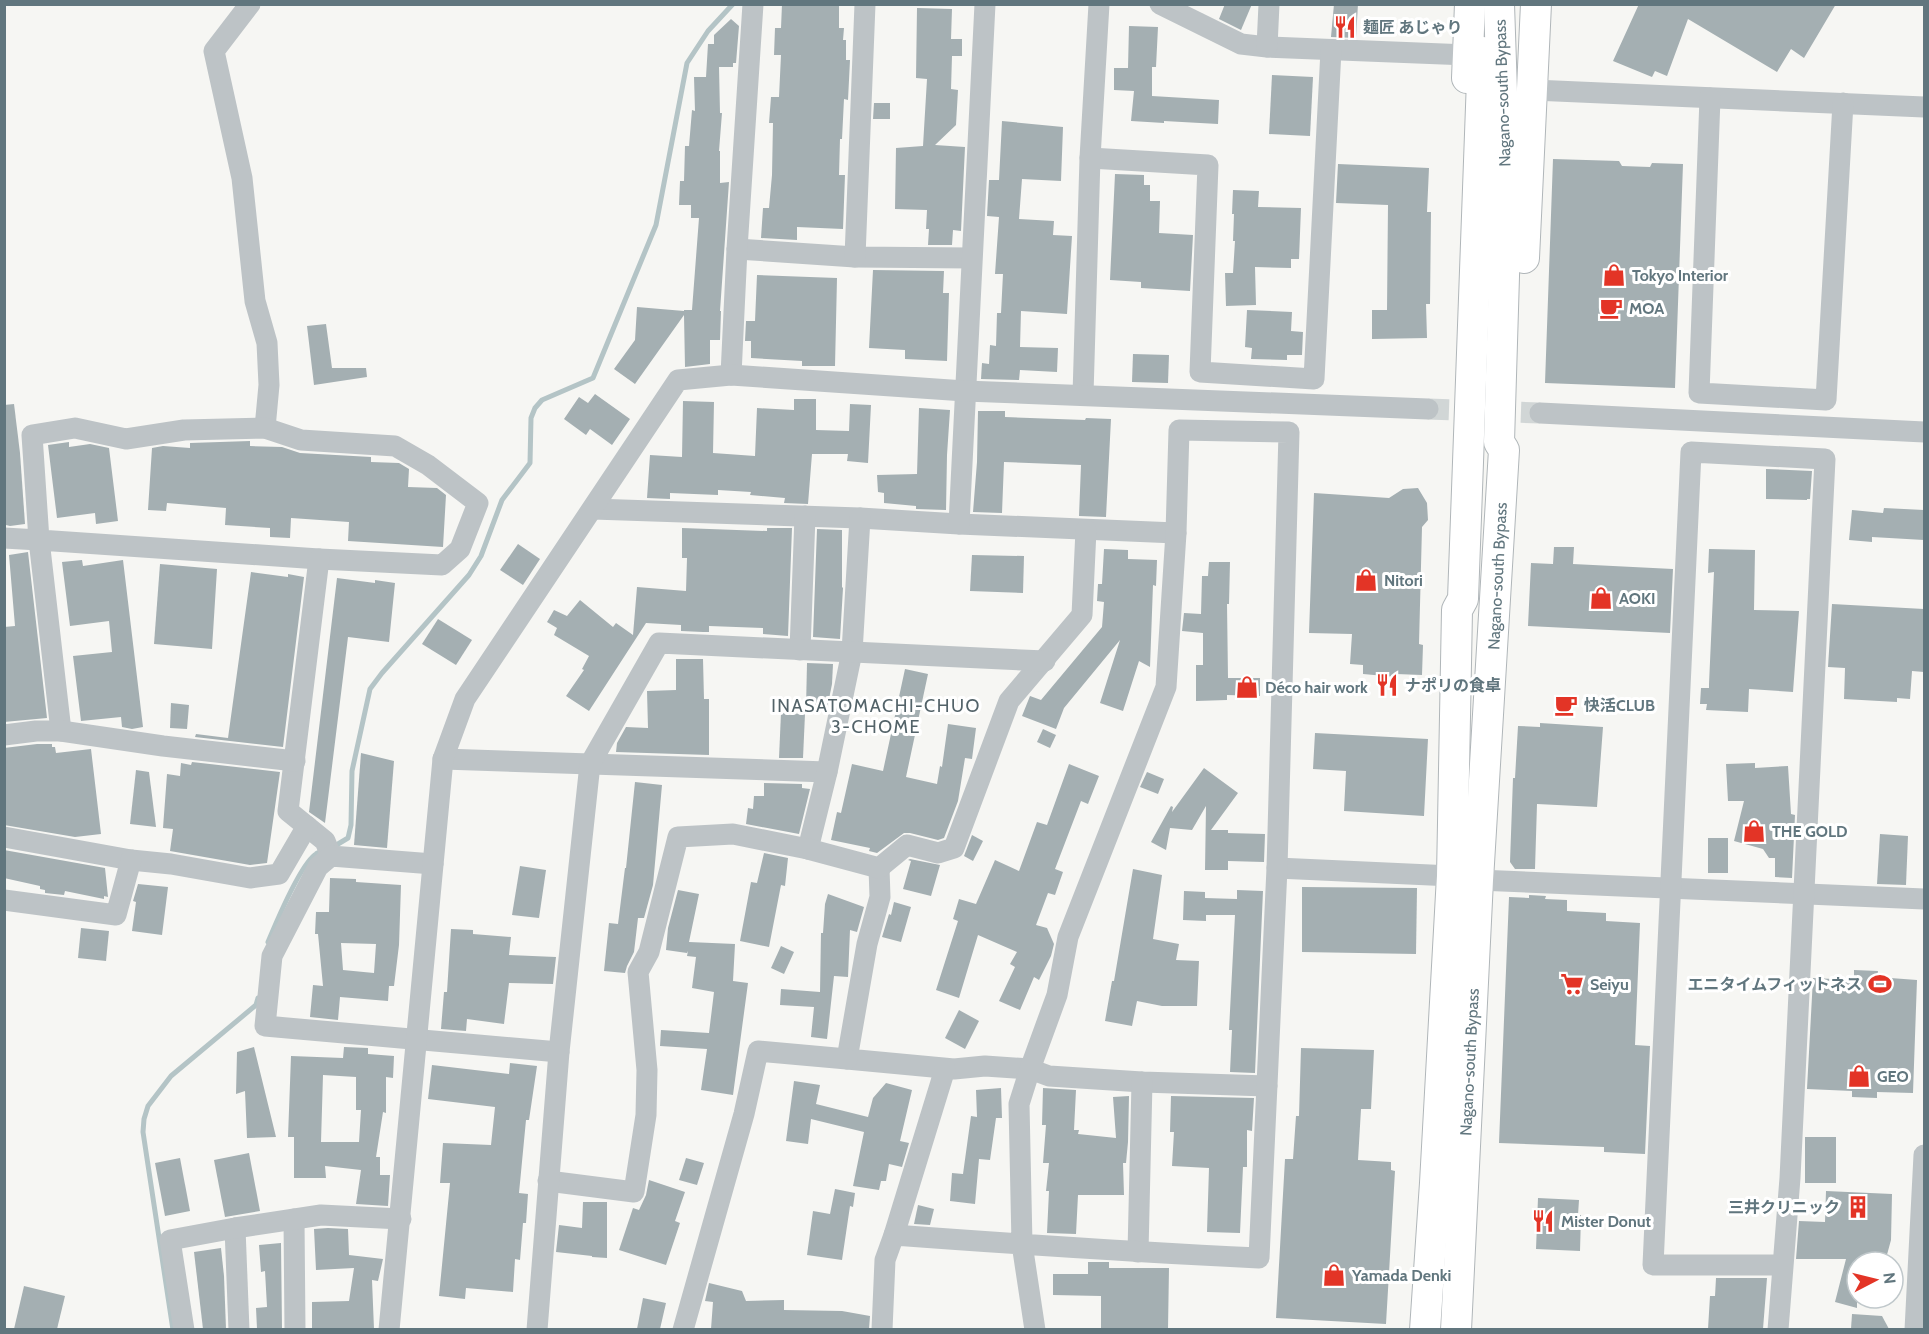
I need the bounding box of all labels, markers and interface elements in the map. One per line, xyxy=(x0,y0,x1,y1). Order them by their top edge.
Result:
restaurant icon: 麺匠 あじゃり xyxy=(1332,14,1358,40)
place label: 麺匠 あじゃり xyxy=(1363,18,1463,37)
street label: Nagano-south Bypass xyxy=(1490,19,1515,167)
shop icon: Tokyo Interior xyxy=(1601,262,1627,288)
place label: Tokyo Interior xyxy=(1632,266,1729,285)
cafe icon: MOA xyxy=(1598,295,1624,321)
place label: MOA xyxy=(1629,299,1664,318)
street label: Nagano-south Bypass xyxy=(1484,501,1511,650)
shop icon: Nitori xyxy=(1353,567,1379,593)
place label: Nitori xyxy=(1384,571,1423,590)
shop icon: AOKI xyxy=(1588,585,1614,611)
place label: AOKI xyxy=(1619,589,1656,608)
restaurant icon: ナポリの食卓 xyxy=(1374,672,1400,698)
shop icon: Déco hair work xyxy=(1234,674,1260,700)
place label: ナポリの食卓 xyxy=(1405,676,1501,695)
place label: Déco hair work xyxy=(1265,678,1368,697)
cafe icon: 快活CLUB xyxy=(1553,692,1579,718)
district label: INASATOMACHI-CHUO 3-CHOME xyxy=(771,695,981,738)
place label: 快活CLUB xyxy=(1584,696,1655,715)
shop icon: THE GOLD xyxy=(1741,818,1767,844)
place label: THE GOLD xyxy=(1772,822,1848,841)
supermarket icon: Seiyu xyxy=(1559,971,1585,997)
sports icon: エニタイムフィットネス xyxy=(1867,971,1893,997)
place label: Seiyu xyxy=(1590,975,1629,994)
place label: エニタイムフィットネス xyxy=(1688,975,1862,994)
street label: Nagano-south Bypass xyxy=(1456,987,1483,1136)
shop icon: GEO xyxy=(1846,1063,1872,1089)
place label: GEO xyxy=(1877,1067,1909,1086)
building icon: 三井クリニック xyxy=(1845,1194,1871,1220)
place label: 三井クリニック xyxy=(1728,1198,1840,1217)
restaurant icon: Mister Donut xyxy=(1530,1208,1556,1234)
place label: Mister Donut xyxy=(1561,1212,1652,1231)
north arrow xyxy=(1845,1250,1905,1310)
shop icon: Yamada Denki xyxy=(1321,1262,1347,1288)
place label: Yamada Denki xyxy=(1351,1266,1451,1285)
text: N xyxy=(1879,1271,1900,1285)

